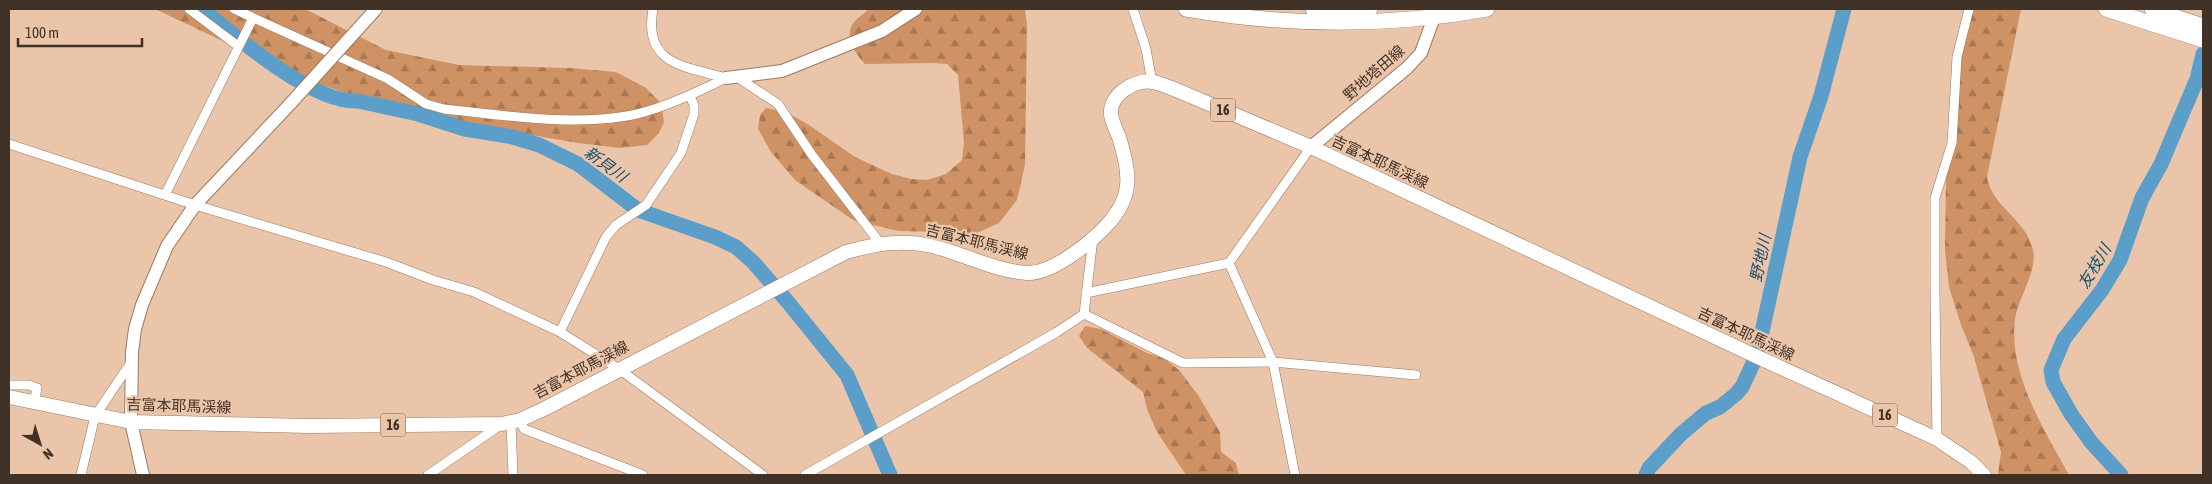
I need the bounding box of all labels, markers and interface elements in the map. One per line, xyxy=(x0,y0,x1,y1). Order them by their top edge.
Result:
scale bar xyxy=(18,15,141,47)
text: 100 m xyxy=(25,24,59,41)
street label: 野地塔田線 xyxy=(1340,42,1408,104)
road number: 16 xyxy=(1210,98,1236,122)
street label: 吉富本耶馬渓線 xyxy=(1329,132,1431,191)
water label: 新貝川 xyxy=(581,143,632,187)
street label: 吉富本耶馬渓線 xyxy=(924,221,1030,262)
water label: 野地川 xyxy=(1746,231,1774,283)
water label: 友枝川 xyxy=(2074,239,2115,291)
street label: 吉富本耶馬渓線 xyxy=(1695,304,1797,363)
street label: 吉富本耶馬渓線 xyxy=(530,337,631,402)
street label: 吉富本耶馬渓線 xyxy=(126,395,232,416)
road number: 16 xyxy=(1872,404,1898,426)
road number: 16 xyxy=(380,414,406,436)
north arrow xyxy=(15,419,65,469)
text: N xyxy=(40,445,56,463)

